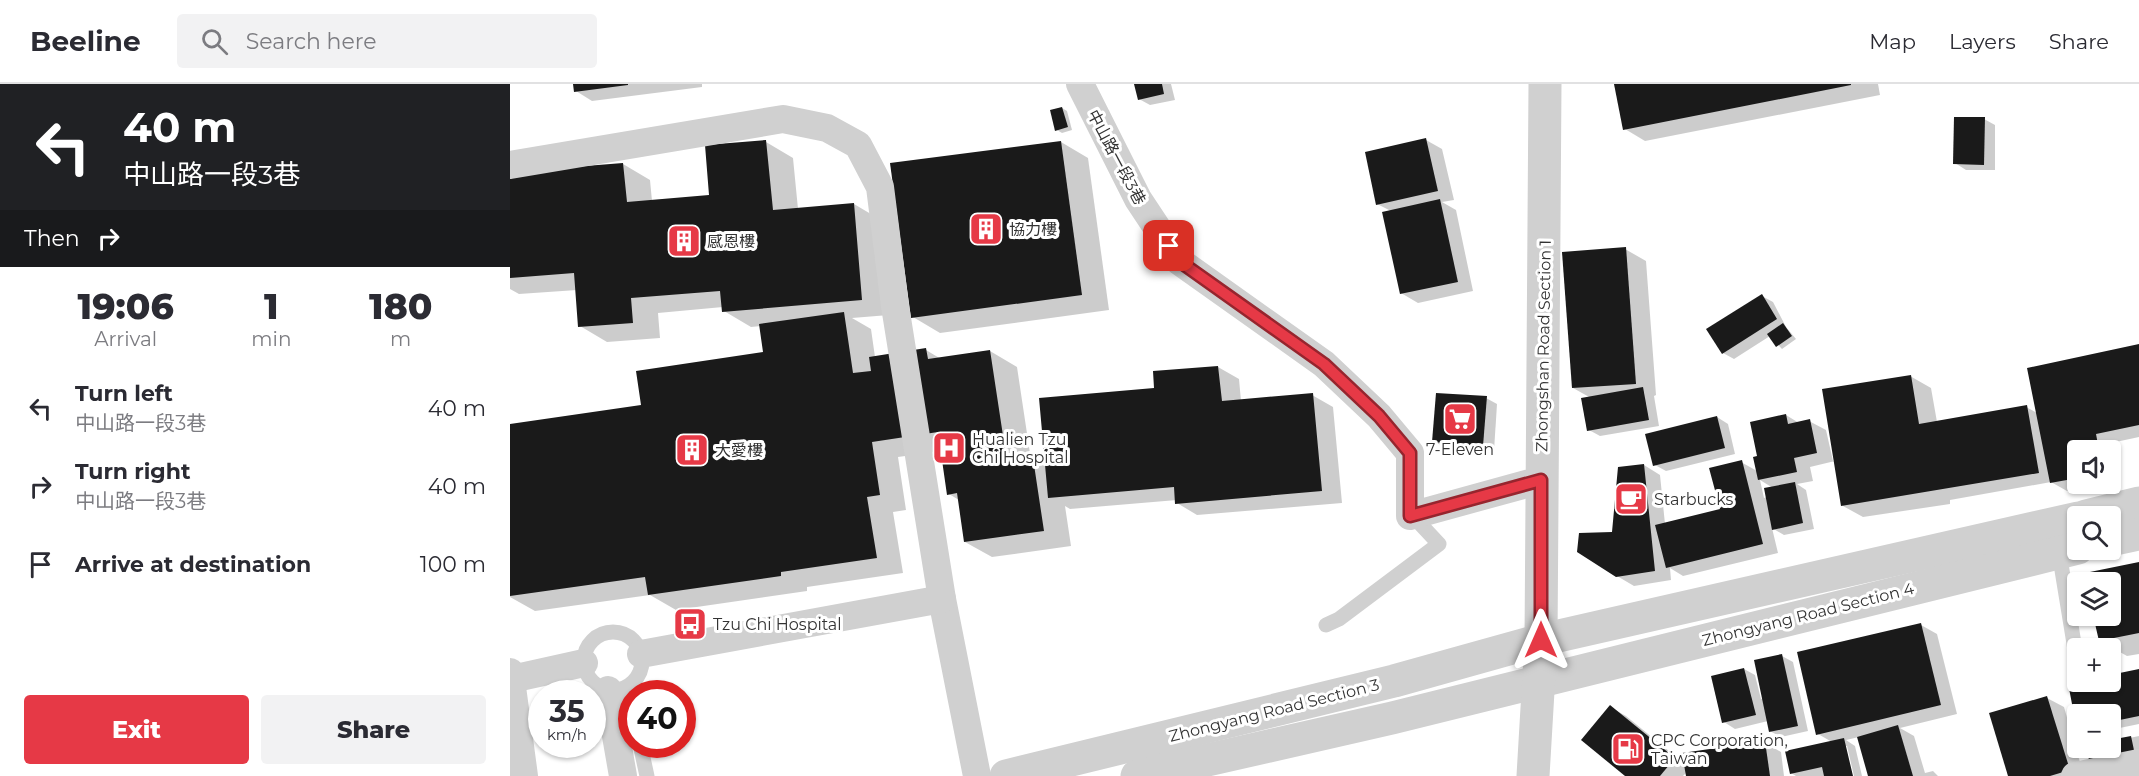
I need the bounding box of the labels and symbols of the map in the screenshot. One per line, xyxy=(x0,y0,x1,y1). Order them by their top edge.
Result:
street label: 中山路一段3巷 xyxy=(1084,106,1150,208)
building icon: 協力樓 xyxy=(968,211,1004,247)
place label: 協力樓 xyxy=(1009,220,1057,239)
pin xyxy=(1143,220,1194,271)
building icon: 感恩樓 xyxy=(666,223,702,259)
place label: 感恩樓 xyxy=(707,232,755,251)
street label: Zhongshan Road Section 1 xyxy=(1532,240,1555,452)
supermarket icon: 7-Eleven xyxy=(1442,401,1478,437)
hospital icon: Hualien Tzu Chi Hospital xyxy=(931,430,967,466)
place label: Hualien Tzu Chi Hospital xyxy=(972,430,1068,467)
building icon: 大愛樓 xyxy=(674,432,710,468)
place label: 7-Eleven xyxy=(1426,440,1494,459)
place label: 大愛樓 xyxy=(715,441,763,460)
cafe icon: Starbucks xyxy=(1613,481,1649,517)
place label: Starbucks xyxy=(1654,490,1734,509)
street label: Zhongyang Road Section 4 xyxy=(1700,579,1916,650)
bus stop icon: Tzu Chi Hospital xyxy=(672,606,708,642)
position arrow xyxy=(1509,608,1573,672)
place label: Tzu Chi Hospital xyxy=(713,615,842,634)
street label: Zhongyang Road Section 3 xyxy=(1167,675,1381,746)
speed limit sign: 40 xyxy=(618,680,696,758)
fuel station icon: CPC Corporation, Taiwan xyxy=(1610,731,1646,767)
place label: CPC Corporation, Taiwan xyxy=(1651,731,1788,768)

